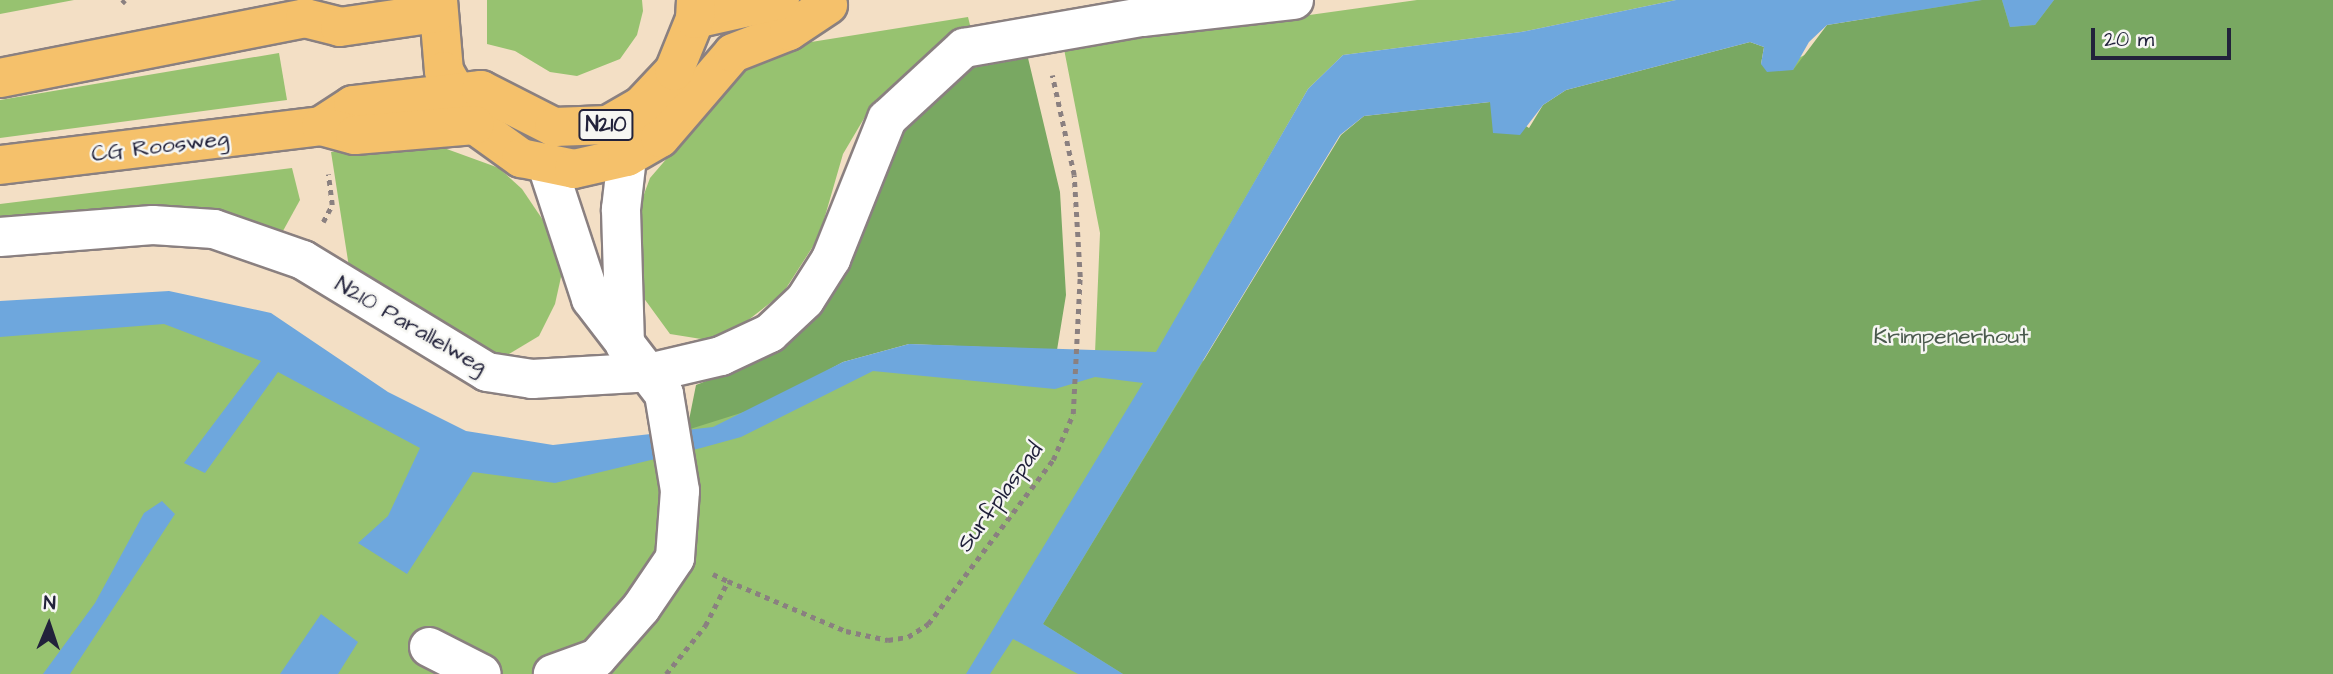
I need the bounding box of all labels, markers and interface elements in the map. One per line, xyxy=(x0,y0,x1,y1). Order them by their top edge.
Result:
scale bar xyxy=(2095,14,2235,58)
text: 20 m xyxy=(2104,25,2154,54)
road number: N210 xyxy=(578,108,634,142)
street label: CG Roosweg xyxy=(90,124,230,168)
street label: N210 Parallelweg xyxy=(330,270,492,380)
park label: Krimpenerhout xyxy=(1873,322,2029,350)
street label: Surfplaspad xyxy=(951,437,1049,557)
north arrow xyxy=(14,590,84,660)
text: N xyxy=(43,590,56,617)

